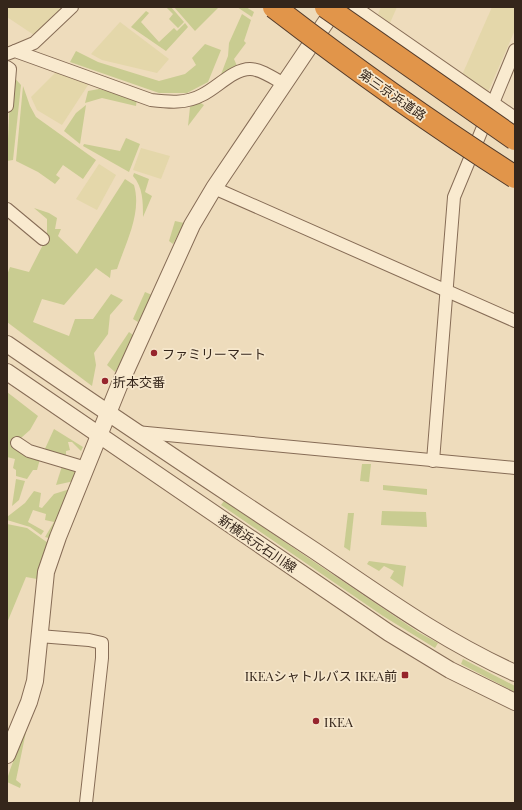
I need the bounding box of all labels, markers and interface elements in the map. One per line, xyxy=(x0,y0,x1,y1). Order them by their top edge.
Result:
street label: 第三京浜道路 xyxy=(356,65,430,123)
place label: ファミリーマート xyxy=(162,345,266,362)
marker: ファミリーマート xyxy=(149,348,159,358)
place label: 折本交番 xyxy=(113,373,165,390)
marker: 折本交番 xyxy=(100,376,110,386)
street label: 新横浜元石川線 xyxy=(216,511,300,575)
place label: IKEAシャトルバス IKEA前 xyxy=(245,667,397,684)
marker: IKEAシャトルバス IKEA前 xyxy=(400,670,410,680)
place label: IKEA xyxy=(324,713,354,730)
marker: IKEA xyxy=(311,716,321,726)

